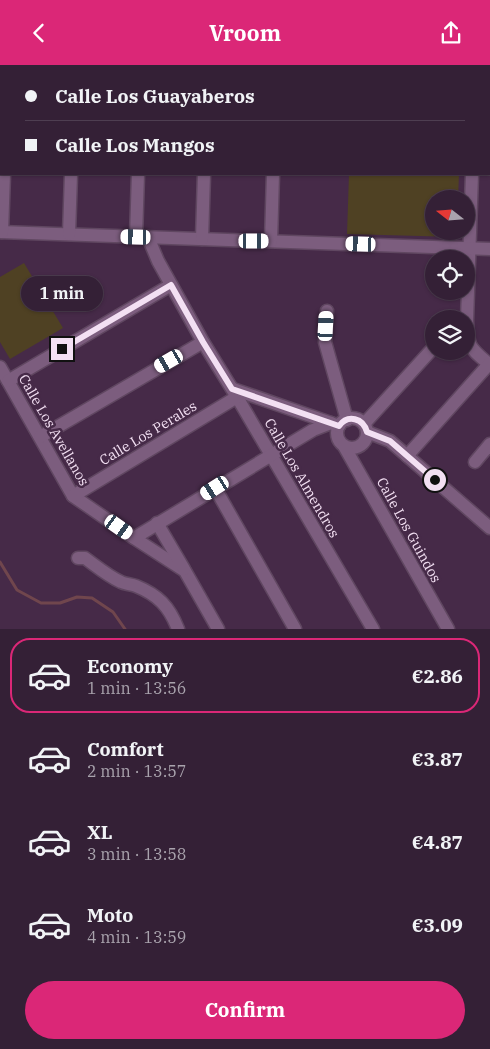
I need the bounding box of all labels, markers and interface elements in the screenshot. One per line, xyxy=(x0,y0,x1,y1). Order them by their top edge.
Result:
text: Vroom xyxy=(209,18,281,47)
icon: back xyxy=(25,19,53,47)
icon: share xyxy=(437,19,465,47)
text: Calle Los Guayaberos xyxy=(55,84,255,108)
text: Calle Los Mangos xyxy=(55,133,215,157)
north arrow xyxy=(425,190,475,240)
map controls xyxy=(425,190,475,360)
car xyxy=(120,229,151,245)
car xyxy=(239,234,269,249)
car xyxy=(345,236,376,252)
button: locate xyxy=(425,250,475,300)
callout: 1 min xyxy=(21,277,103,311)
text: 1 min xyxy=(40,283,84,303)
button: layers xyxy=(425,310,475,360)
car xyxy=(317,311,334,341)
route end xyxy=(51,338,73,360)
car xyxy=(152,347,185,375)
street label: Calle Los Avellanos xyxy=(15,371,93,489)
street label: Calle Los Perales xyxy=(96,397,200,469)
street label: Calle Los Almendros xyxy=(260,415,344,541)
route start xyxy=(424,469,446,491)
car xyxy=(198,474,231,502)
street label: Calle Los Guindos xyxy=(373,474,445,586)
car xyxy=(102,512,135,542)
icon: car xyxy=(27,653,72,698)
text: Economy xyxy=(87,654,173,678)
text: €2.86 xyxy=(412,664,463,688)
text: 1 min · 13:56 xyxy=(87,678,186,698)
icon: car xyxy=(27,736,72,781)
text: Comfort xyxy=(87,737,164,761)
text: €3.87 xyxy=(412,747,463,771)
text: 2 min · 13:57 xyxy=(87,761,186,781)
icon: car xyxy=(27,819,72,864)
text: XL xyxy=(87,820,113,844)
text: €4.87 xyxy=(412,830,463,854)
text: 3 min · 13:58 xyxy=(87,844,186,864)
icon: car xyxy=(27,902,72,947)
text: Moto xyxy=(87,903,133,927)
text: €3.09 xyxy=(412,913,463,937)
text: 4 min · 13:59 xyxy=(87,927,186,947)
button: Confirm xyxy=(25,981,465,1039)

